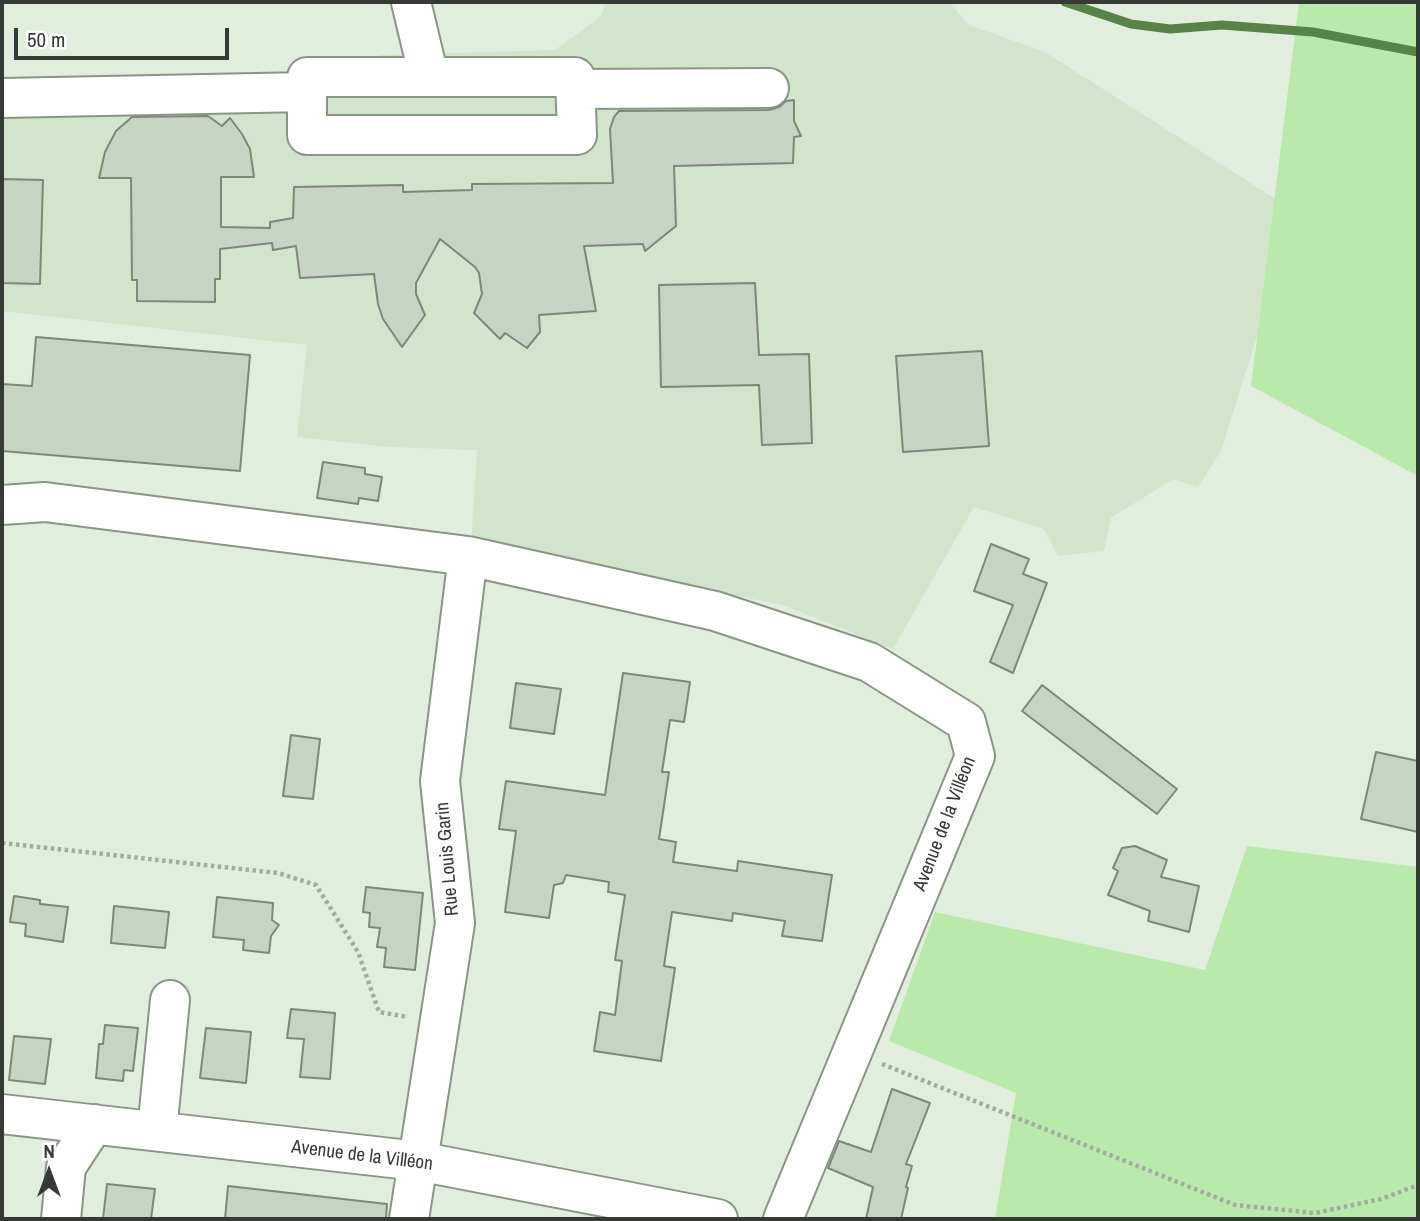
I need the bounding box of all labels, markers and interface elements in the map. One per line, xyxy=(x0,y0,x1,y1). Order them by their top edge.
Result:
scale bar xyxy=(18,14,233,58)
text: 50 m xyxy=(27,25,65,54)
street label: Avenue de la Villéon xyxy=(909,753,981,895)
street label: Rue Louis Garin xyxy=(432,801,464,917)
street label: Avenue de la Villéon xyxy=(290,1136,434,1176)
north arrow xyxy=(14,1137,84,1207)
text: N xyxy=(43,1138,55,1164)

